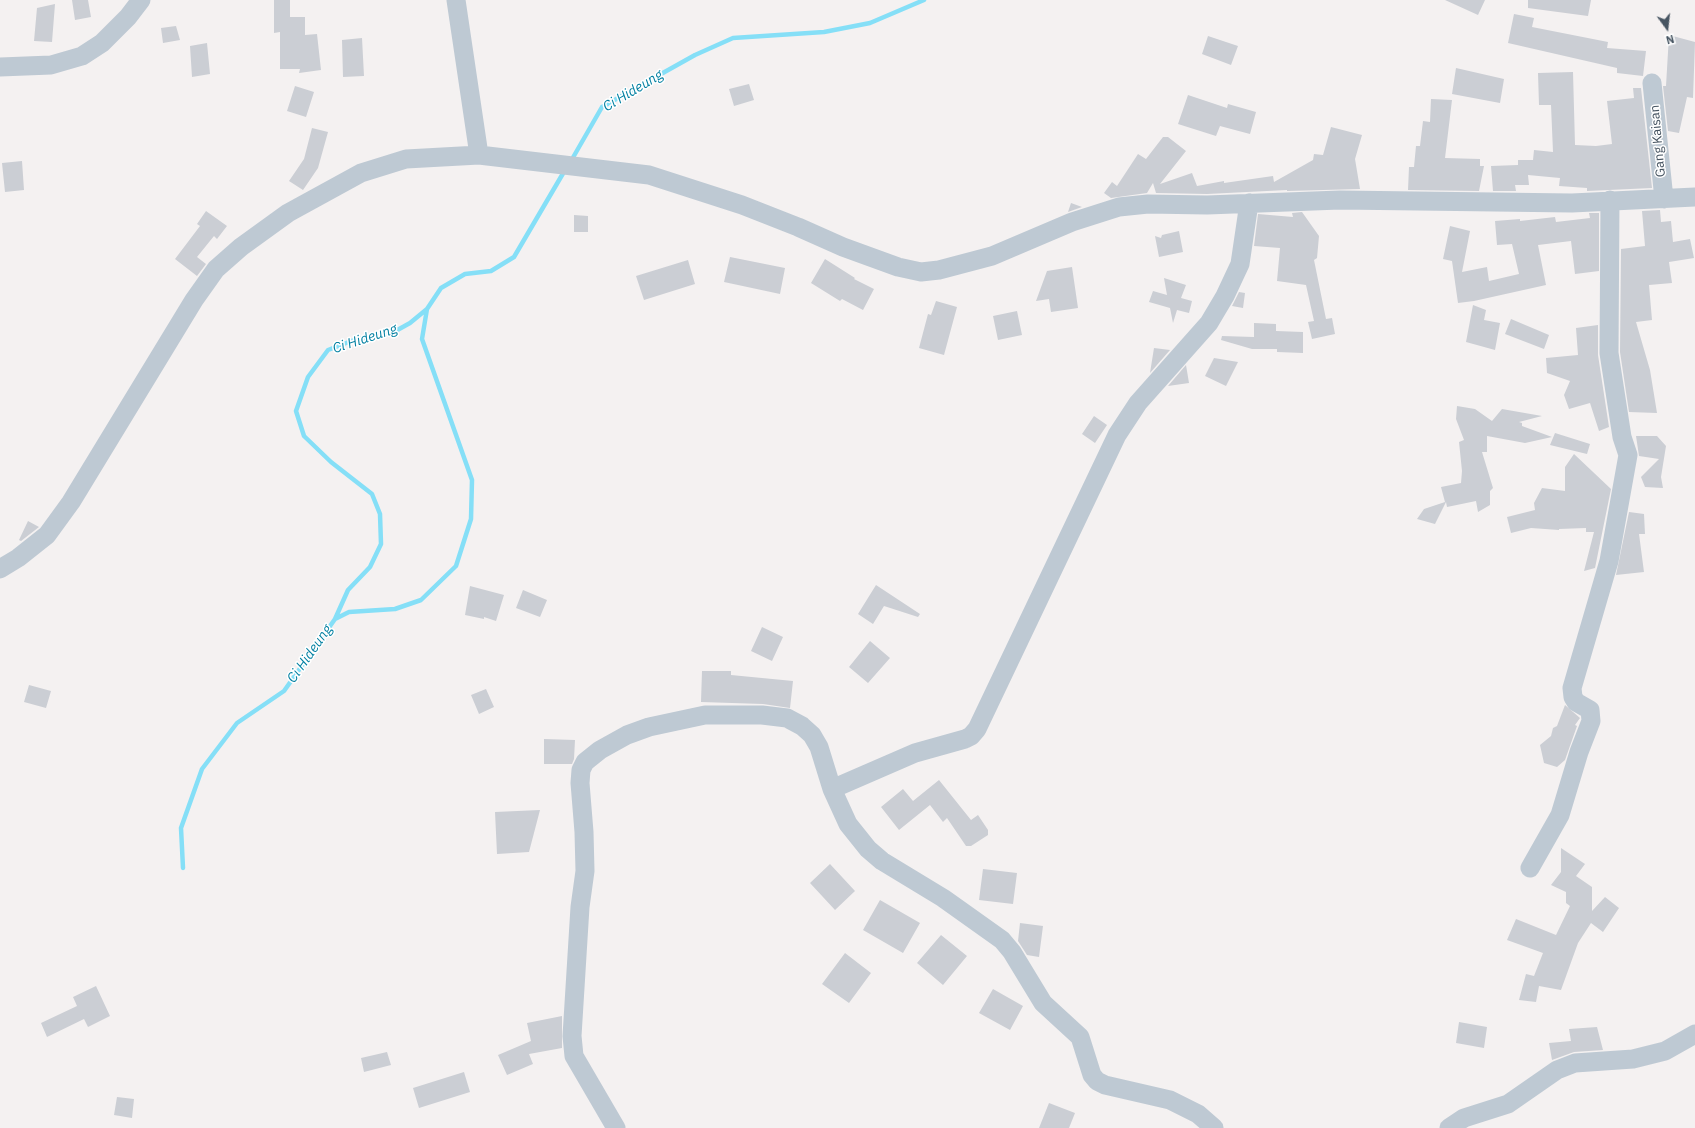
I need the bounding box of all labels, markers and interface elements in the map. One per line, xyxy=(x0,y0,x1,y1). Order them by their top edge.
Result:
north arrow xyxy=(1647,8,1687,48)
text: N xyxy=(1664,32,1676,47)
water label: Ci Hideung xyxy=(600,67,666,115)
street label: Gang Kaisan xyxy=(1647,104,1669,178)
water label: Ci Hideung xyxy=(331,321,399,357)
water label: Ci Hideung xyxy=(284,622,336,686)

